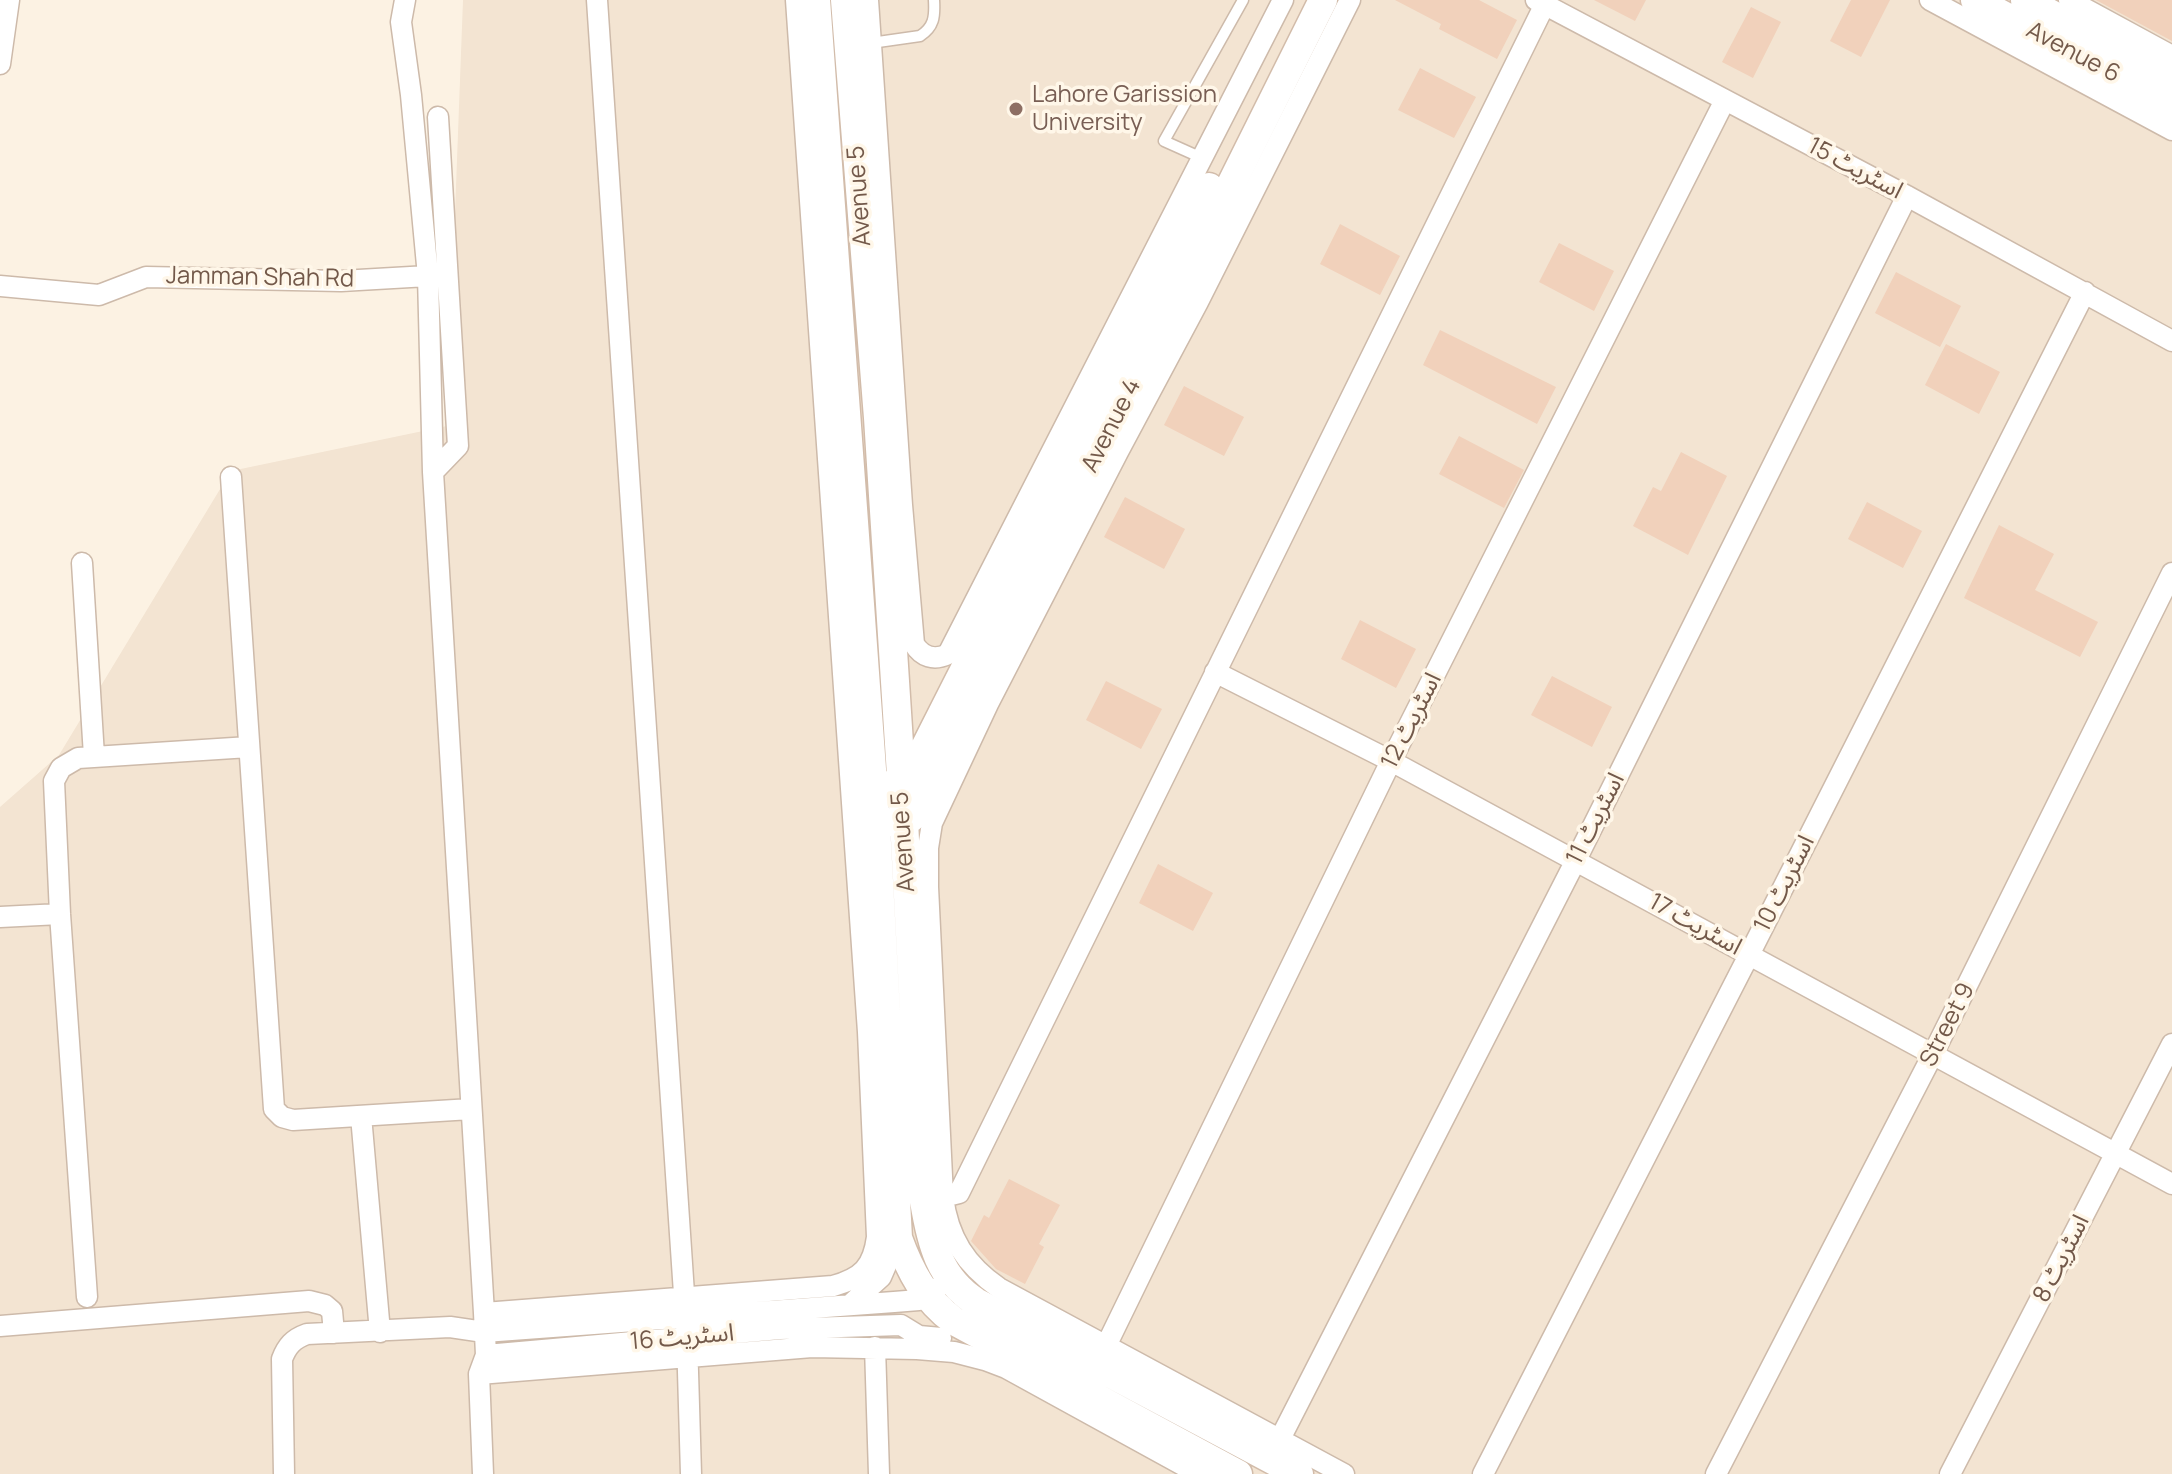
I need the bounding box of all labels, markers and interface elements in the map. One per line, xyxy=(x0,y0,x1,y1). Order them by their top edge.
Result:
street label: Avenue 6 xyxy=(2021,16,2125,90)
place label: Lahore Garission University xyxy=(1032,81,1217,137)
marker: Lahore Garission University xyxy=(1007,100,1025,118)
street label: اسٹریٹ 15 xyxy=(1802,132,1908,206)
street label: Avenue 5 xyxy=(842,145,878,247)
street label: Jamman Shah Rd xyxy=(166,262,354,294)
street label: Avenue 4 xyxy=(1076,374,1148,478)
street label: اسٹریٹ 12 xyxy=(1376,668,1448,774)
street label: اسٹریٹ 11 xyxy=(1561,768,1631,870)
street label: Avenue 5 xyxy=(886,791,922,893)
street label: اسٹریٹ 10 xyxy=(1748,831,1822,937)
street label: اسٹریٹ 17 xyxy=(1643,888,1747,962)
street label: Street 9 xyxy=(1915,978,1981,1072)
street label: اسٹریٹ 8 xyxy=(2028,1210,2096,1308)
street label: اسٹریٹ 16 xyxy=(629,1319,735,1357)

